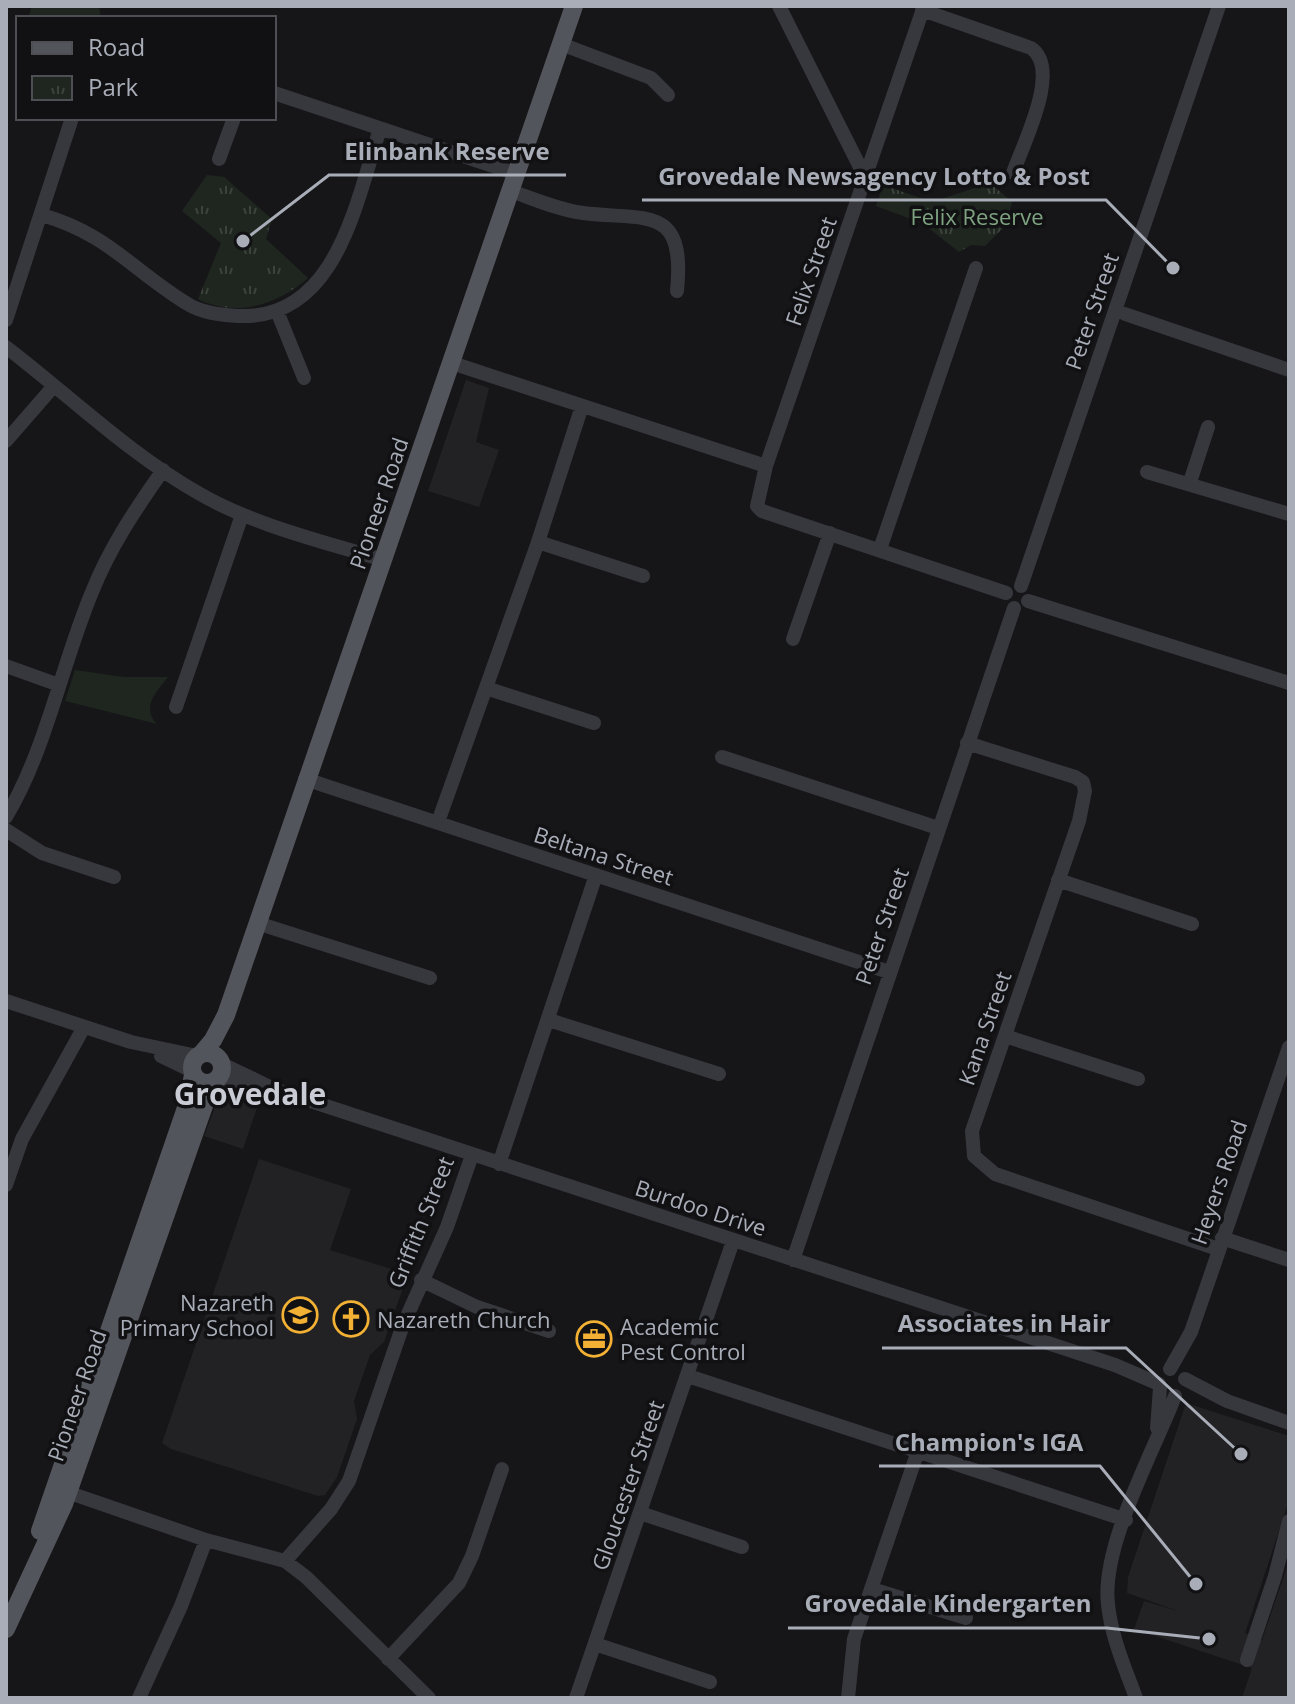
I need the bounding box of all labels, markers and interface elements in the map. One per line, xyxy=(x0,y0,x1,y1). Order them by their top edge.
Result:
legend xyxy=(16,16,276,120)
text: Road xyxy=(88,30,145,63)
text: Park xyxy=(88,70,139,103)
callout: Elinbank Reserve xyxy=(329,127,566,175)
text: Elinbank Reserve xyxy=(344,134,550,167)
callout: Grovedale Newsagency Lotto & Post xyxy=(642,152,1106,200)
text: Grovedale Newsagency Lotto & Post xyxy=(658,159,1090,192)
park label: Felix Reserve xyxy=(910,201,1044,231)
street label: Felix Street xyxy=(777,212,843,330)
street label: Peter Street xyxy=(1057,248,1125,374)
street label: Pioneer Road xyxy=(341,433,415,573)
street label: Beltana Street xyxy=(530,818,678,892)
street label: Peter Street xyxy=(847,863,915,989)
street label: Kana Street xyxy=(951,967,1018,1089)
district label: Grovedale xyxy=(174,1073,326,1114)
street label: Heyers Road xyxy=(1183,1116,1253,1248)
street label: Griffith Street xyxy=(380,1152,460,1292)
street label: Burdoo Drive xyxy=(632,1172,770,1242)
place label: Nazareth Primary School xyxy=(120,1287,274,1342)
school or university icon: Nazareth Primary School xyxy=(281,1296,319,1334)
church icon: Nazareth Church xyxy=(332,1300,370,1338)
callout: Associates in Hair xyxy=(882,1300,1126,1348)
place label: Nazareth Church xyxy=(377,1304,551,1334)
text: Associates in Hair xyxy=(898,1306,1110,1339)
place label: Academic Pest Control xyxy=(620,1311,746,1366)
office icon: Academic Pest Control xyxy=(575,1320,613,1358)
street label: Pioneer Road xyxy=(39,1325,113,1465)
street label: Gloucester Street xyxy=(584,1396,670,1574)
callout: Champion's IGA xyxy=(879,1418,1100,1466)
text: Champion's IGA xyxy=(895,1425,1084,1458)
callout: Grovedale Kindergarten xyxy=(788,1580,1107,1628)
text: Grovedale Kindergarten xyxy=(804,1586,1092,1619)

